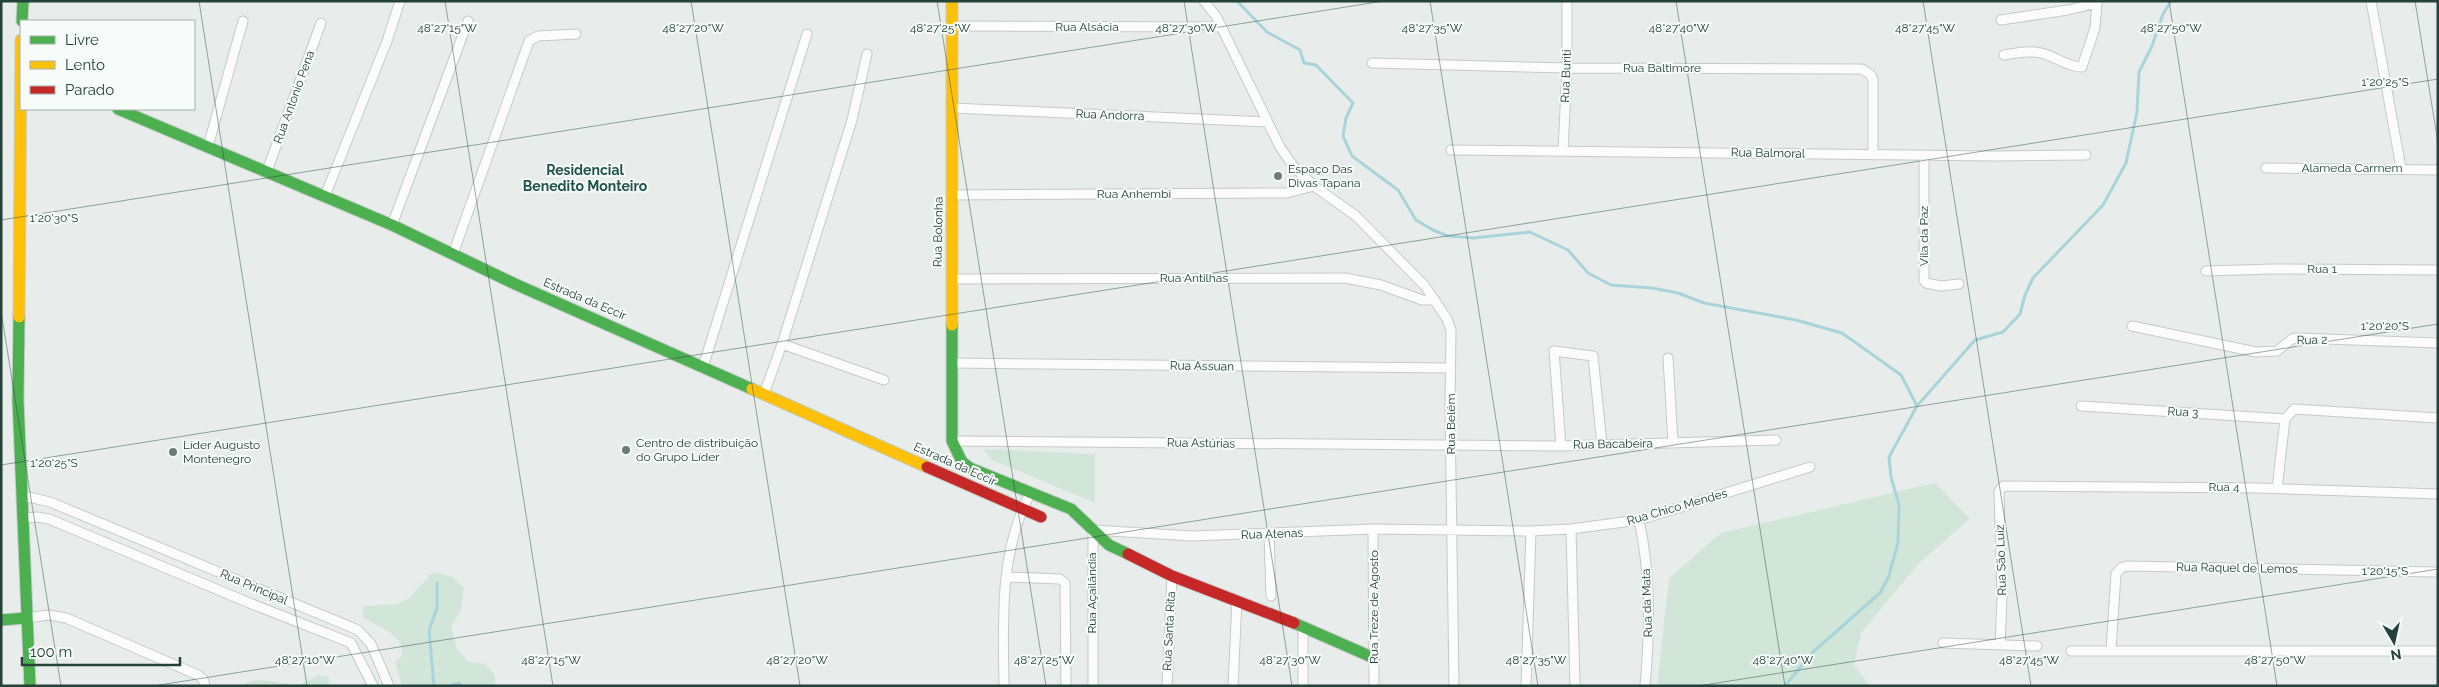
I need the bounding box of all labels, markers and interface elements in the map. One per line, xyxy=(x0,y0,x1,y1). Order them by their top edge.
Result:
legend xyxy=(20,20,195,110)
street label: Rua Alsácia xyxy=(1055,20,1119,34)
text: 48°27'15"W xyxy=(417,21,477,35)
text: 48°27'20"W xyxy=(662,21,724,35)
text: 48°27'25"W xyxy=(910,21,971,35)
text: 48°27'30"W xyxy=(1155,21,1217,35)
text: 48°27'35"W xyxy=(1402,21,1463,35)
text: 48°27'40"W xyxy=(1649,21,1710,35)
text: 48°27'45"W xyxy=(1895,21,1955,35)
text: 48°27'50"W xyxy=(2140,21,2202,35)
text: Livre xyxy=(65,31,99,49)
street label: Rua Antonio Pena xyxy=(271,49,317,145)
street label: Rua Buriti xyxy=(1558,49,1574,103)
text: Lento xyxy=(65,56,105,74)
street label: Rua Baltimore xyxy=(1623,61,1701,75)
text: 1°20'25"S xyxy=(2361,75,2409,89)
text: Parado xyxy=(65,81,114,99)
street label: Rua Andorra xyxy=(1075,107,1145,123)
street label: Rua Balmoral xyxy=(1731,145,1806,161)
street label: Alameda Carmem xyxy=(2301,161,2403,175)
district label: Residencial Benedito Monteiro xyxy=(523,162,648,194)
place label: Espaço Das Divas Tapana xyxy=(1288,162,1361,190)
marker: Espaço Das Divas Tapana xyxy=(1272,170,1284,182)
street label: Rua Anhembi xyxy=(1097,187,1171,201)
street label: Rua Bolonha xyxy=(930,197,946,267)
street label: Vila da Paz xyxy=(1917,206,1931,266)
text: 1°20'30"S xyxy=(30,211,78,225)
street label: Rua 1 xyxy=(2307,262,2337,276)
street label: Rua Antilhas xyxy=(1160,271,1228,285)
street label: Estrada da Eccir xyxy=(541,275,629,323)
text: 1°20'20"S xyxy=(2361,319,2409,333)
street label: Rua 2 xyxy=(2297,333,2327,347)
street label: Rua Assuan xyxy=(1170,358,1234,374)
street label: Rua Belém xyxy=(1444,394,1458,454)
street label: Rua 3 xyxy=(2167,404,2199,420)
street label: Rua Astúrias xyxy=(1167,435,1235,451)
place label: Centro de distribuição do Grupo Líder xyxy=(636,436,758,464)
street label: Rua Bacabeira xyxy=(1573,436,1653,452)
place label: Líder Augusto Montenegro xyxy=(183,438,260,466)
street label: Estrada da Eccir xyxy=(911,439,999,489)
marker: Centro de distribuição do Grupo Líder xyxy=(620,444,632,456)
marker: Líder Augusto Montenegro xyxy=(167,446,179,458)
text: 1°20'25"S xyxy=(30,456,78,470)
street label: Rua 4 xyxy=(2208,480,2240,494)
street label: Rua Chico Mendes xyxy=(1625,486,1729,528)
street label: Rua São Luíz xyxy=(1993,524,2009,596)
street label: Rua Atenas xyxy=(1241,526,1304,542)
street label: Rua Treze de Agosto xyxy=(1367,550,1381,664)
street label: Rua Açailândia xyxy=(1085,552,1099,634)
street label: Rua Raquel de Lemos xyxy=(2176,560,2298,576)
text: 1°20'15"S xyxy=(2362,564,2408,578)
street label: Rua Principal xyxy=(218,566,291,608)
street label: Rua da Mata xyxy=(1639,568,1655,638)
street label: Rua Santa Rita xyxy=(1160,591,1178,671)
north arrow xyxy=(2369,617,2419,667)
scale bar xyxy=(22,634,180,666)
text: 100 m xyxy=(30,643,72,661)
text: N xyxy=(2390,646,2403,664)
text: 48°27'10"W xyxy=(275,653,336,667)
text: 48°27'15"W xyxy=(521,653,581,667)
text: 48°27'20"W xyxy=(766,653,828,667)
text: 48°27'25"W xyxy=(1014,653,1075,667)
text: 48°27'30"W xyxy=(1259,653,1321,667)
text: 48°27'35"W xyxy=(1506,653,1567,667)
text: 48°27'40"W xyxy=(1753,653,1814,667)
text: 48°27'45"W xyxy=(1999,653,2059,667)
text: 48°27'50"W xyxy=(2244,653,2306,667)

